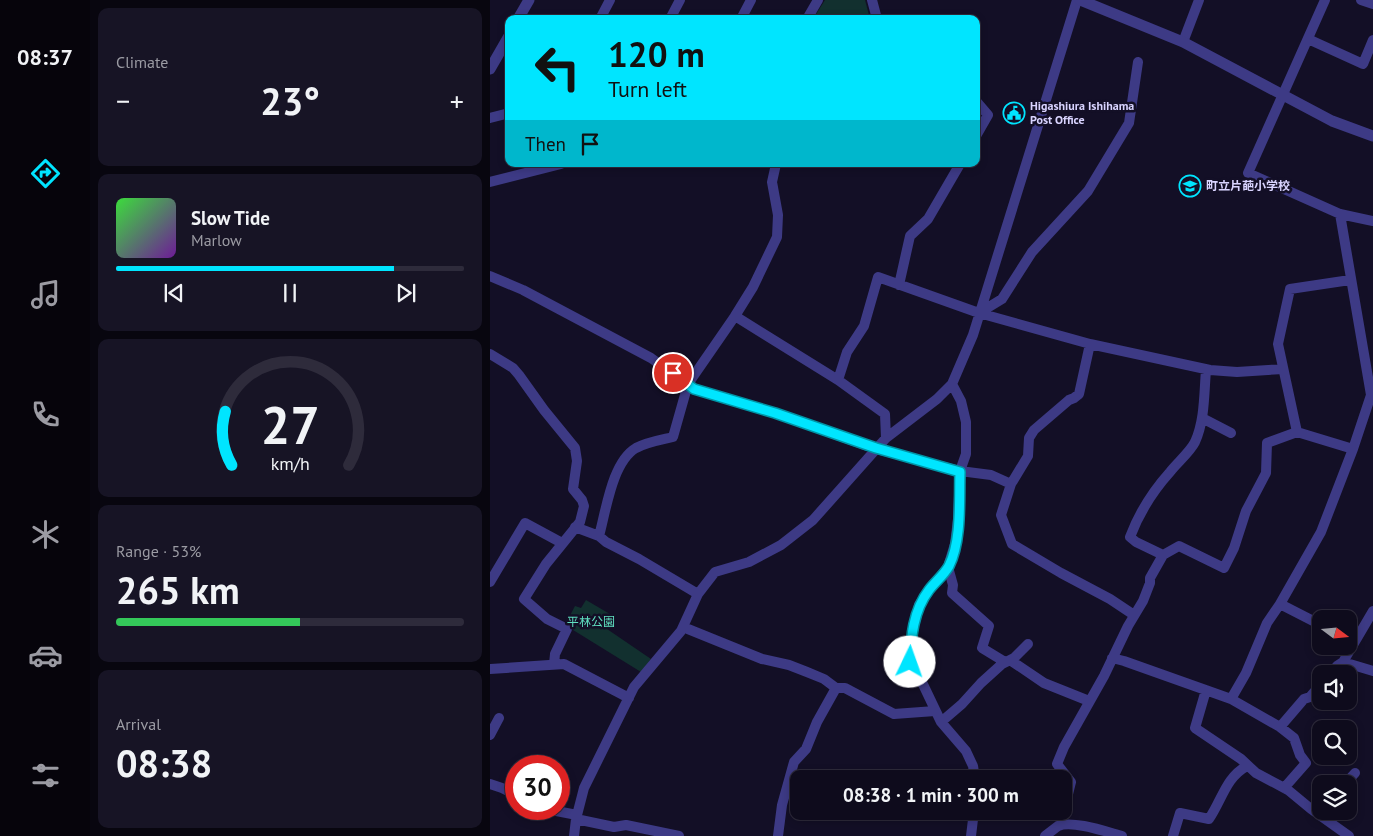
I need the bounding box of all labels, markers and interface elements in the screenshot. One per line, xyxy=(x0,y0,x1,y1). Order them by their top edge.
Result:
text: 120 m xyxy=(608,31,705,77)
icon: left xyxy=(525,35,590,100)
text: 08:37 xyxy=(17,43,73,71)
text: Climate xyxy=(116,52,168,72)
text: Turn left xyxy=(608,75,687,103)
text: 23° xyxy=(260,76,320,125)
text: − xyxy=(116,82,130,119)
text: + xyxy=(450,82,464,119)
place label: Higashiura Ishihama Post Office xyxy=(1030,98,1134,127)
public building icon: Higashiura Ishihama Post Office xyxy=(1002,101,1026,125)
icon: arrive xyxy=(576,130,604,158)
text: Then xyxy=(525,132,566,156)
icon: directions xyxy=(28,156,63,191)
school or university icon: 町立片葩小学校 xyxy=(1178,174,1202,198)
place label: 町立片葩小学校 xyxy=(1206,178,1290,193)
text: Slow Tide xyxy=(191,206,270,230)
text: Marlow xyxy=(191,230,242,250)
icon: music xyxy=(28,277,63,312)
icon: previous xyxy=(160,279,188,307)
icon: pause xyxy=(276,279,304,307)
icon: next xyxy=(392,279,420,307)
pin xyxy=(652,352,694,394)
icon: arrive xyxy=(659,359,687,387)
text: 27 xyxy=(261,391,319,458)
icon: phone xyxy=(28,397,63,432)
text: km/h xyxy=(270,452,310,475)
icon: climate xyxy=(28,517,63,552)
text: Range · 53% xyxy=(116,541,201,561)
text: 265 km xyxy=(116,565,240,614)
north arrow xyxy=(1312,610,1358,655)
map controls xyxy=(1312,610,1357,820)
park label: 平林公園 xyxy=(567,614,615,629)
position arrow xyxy=(883,635,935,687)
icon: car xyxy=(28,638,63,673)
button: sound xyxy=(1312,665,1357,710)
text: Arrival xyxy=(116,714,161,734)
button: search xyxy=(1312,720,1357,765)
text: 08:38 xyxy=(116,738,212,787)
speed limit sign: 30 xyxy=(505,755,570,820)
icon: filters xyxy=(28,758,63,793)
button: layers xyxy=(1312,775,1357,820)
text: 08:38 · 1 min · 300 m xyxy=(843,783,1019,807)

